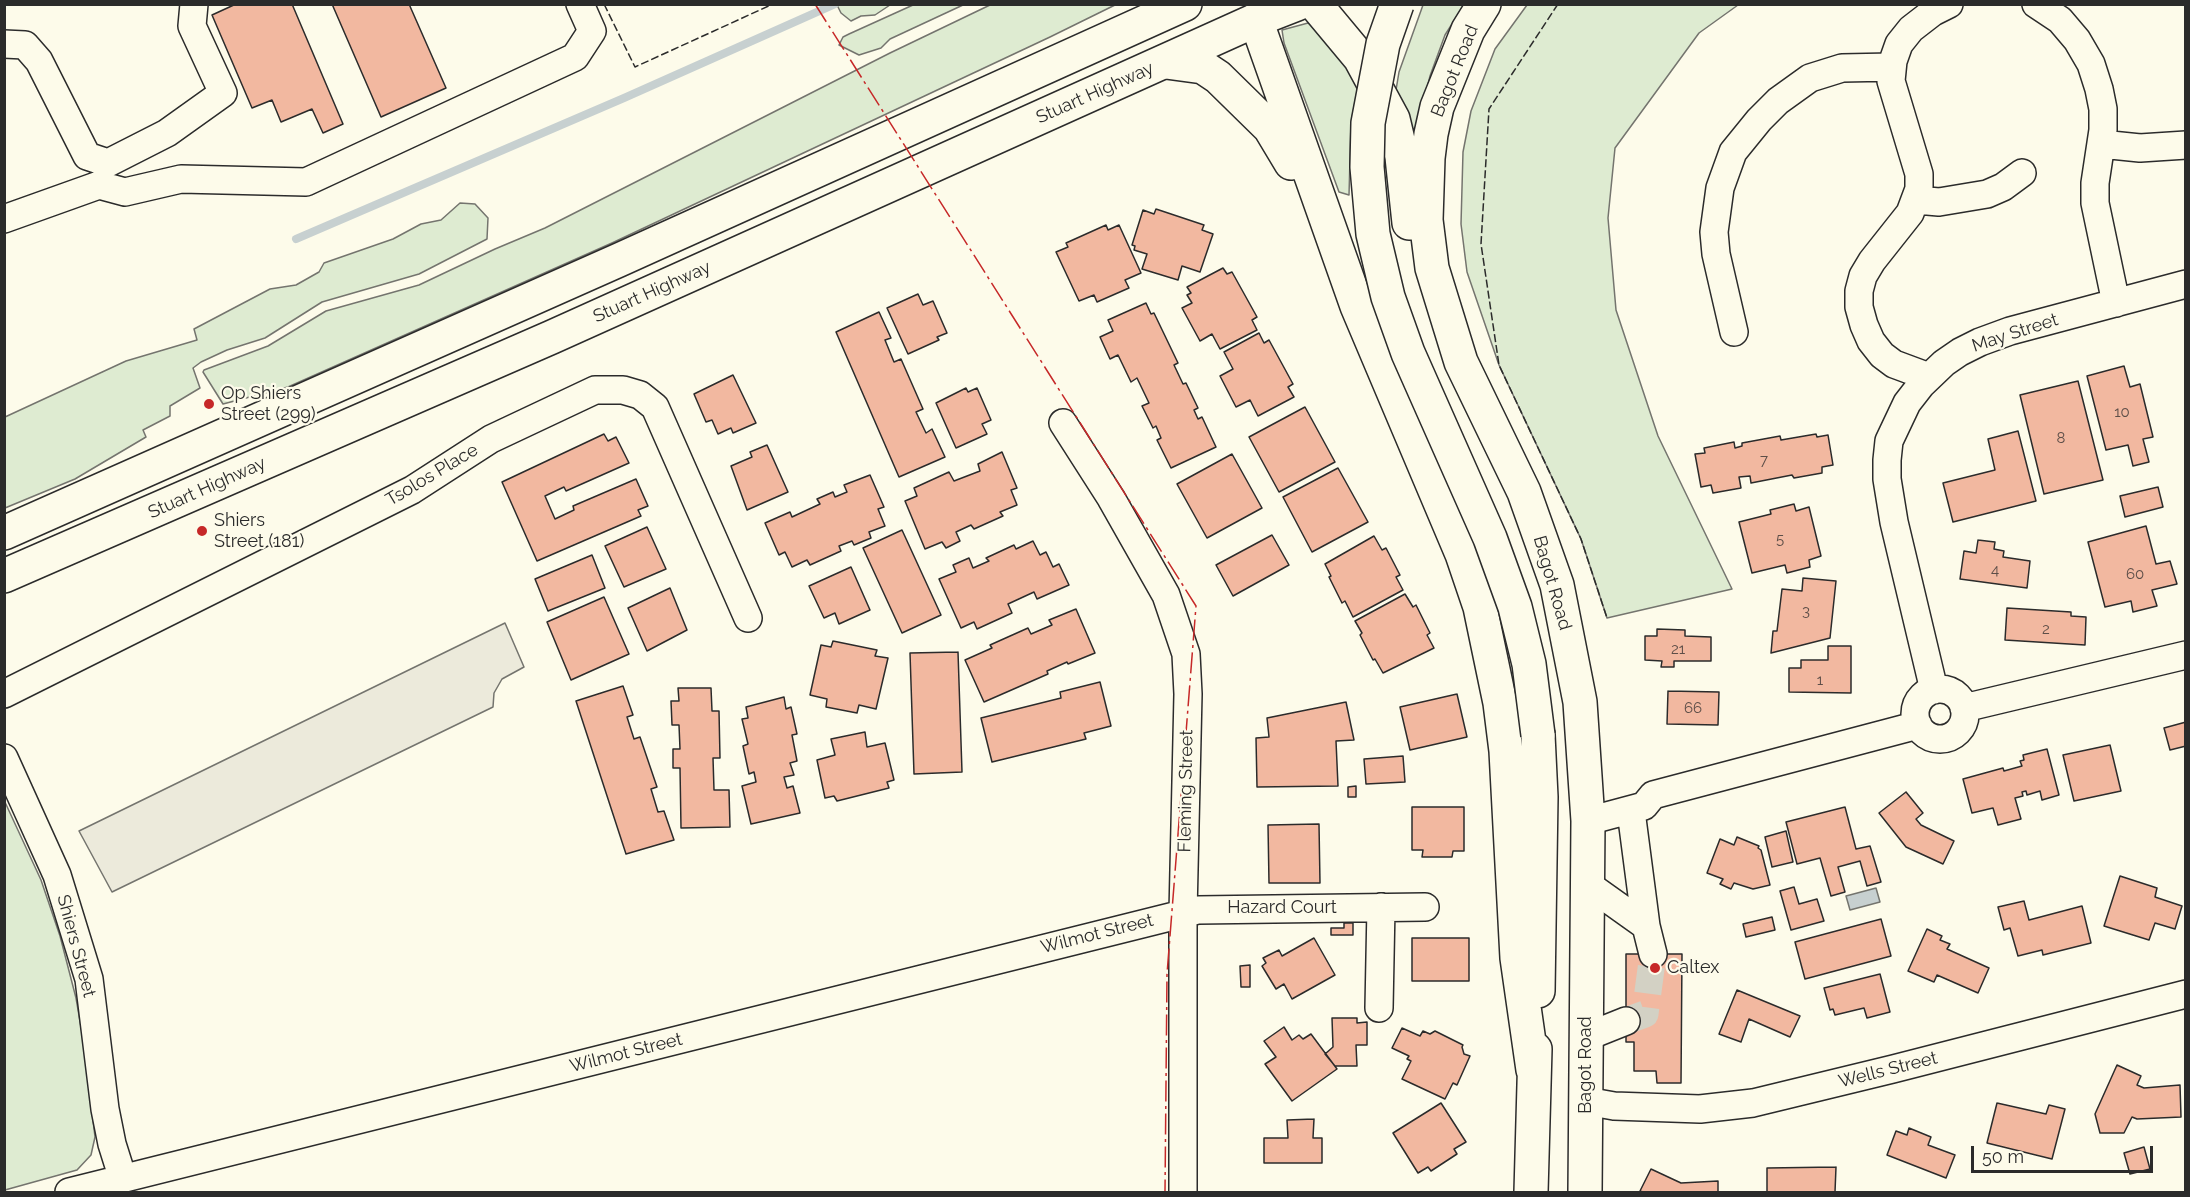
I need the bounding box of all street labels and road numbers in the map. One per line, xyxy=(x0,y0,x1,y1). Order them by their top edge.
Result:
street label: Bagot Road xyxy=(1427,22,1483,120)
street label: Stuart Highway xyxy=(1033,57,1157,129)
street label: Stuart Highway xyxy=(590,256,714,328)
street label: May Street xyxy=(1969,309,2061,357)
street label: Tsolos Place xyxy=(382,439,482,511)
street label: Stuart Highway xyxy=(145,452,269,524)
street label: Bagot Road xyxy=(1528,533,1576,633)
street label: Fleming Street xyxy=(1174,730,1198,852)
street label: Shiers Street xyxy=(52,892,100,1000)
street label: Hazard Court xyxy=(1227,897,1337,919)
street label: Wilmot Street xyxy=(1038,910,1156,958)
street label: Bagot Road xyxy=(1575,1016,1597,1114)
street label: Wilmot Street xyxy=(567,1029,685,1077)
street label: Wells Street xyxy=(1836,1047,1940,1093)

